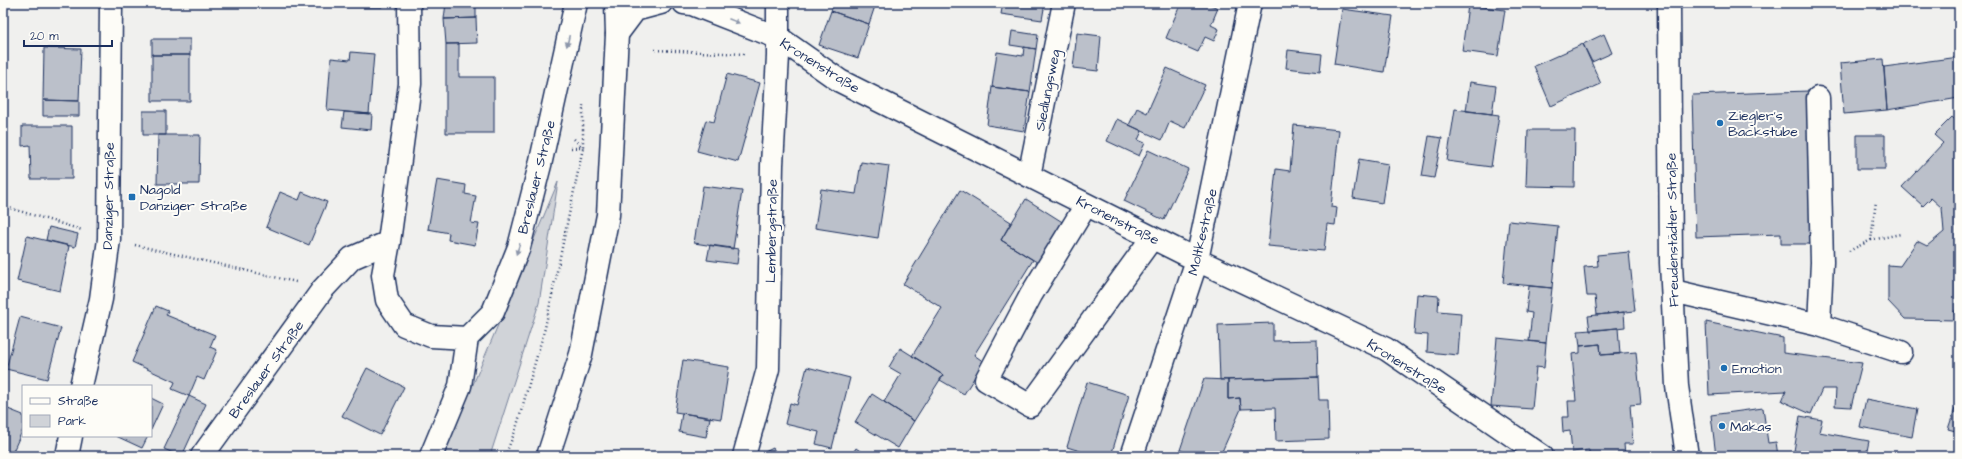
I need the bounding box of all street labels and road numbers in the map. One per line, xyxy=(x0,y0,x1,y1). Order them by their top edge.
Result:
street label: Kronenstraße xyxy=(776,33,864,99)
street label: Siedlungsweg xyxy=(1030,48,1066,133)
street label: Breslauer Straße xyxy=(513,118,561,236)
street label: Danziger Straße xyxy=(98,142,120,250)
street label: Freudenstädter Straße xyxy=(1662,152,1684,307)
street label: Lembergstraße xyxy=(761,179,783,283)
street label: Moltkestraße xyxy=(1183,186,1223,278)
street label: Kronenstraße xyxy=(1073,191,1163,251)
street label: Breslauer Straße xyxy=(224,316,309,423)
street label: Kronenstraße xyxy=(1363,334,1451,400)

